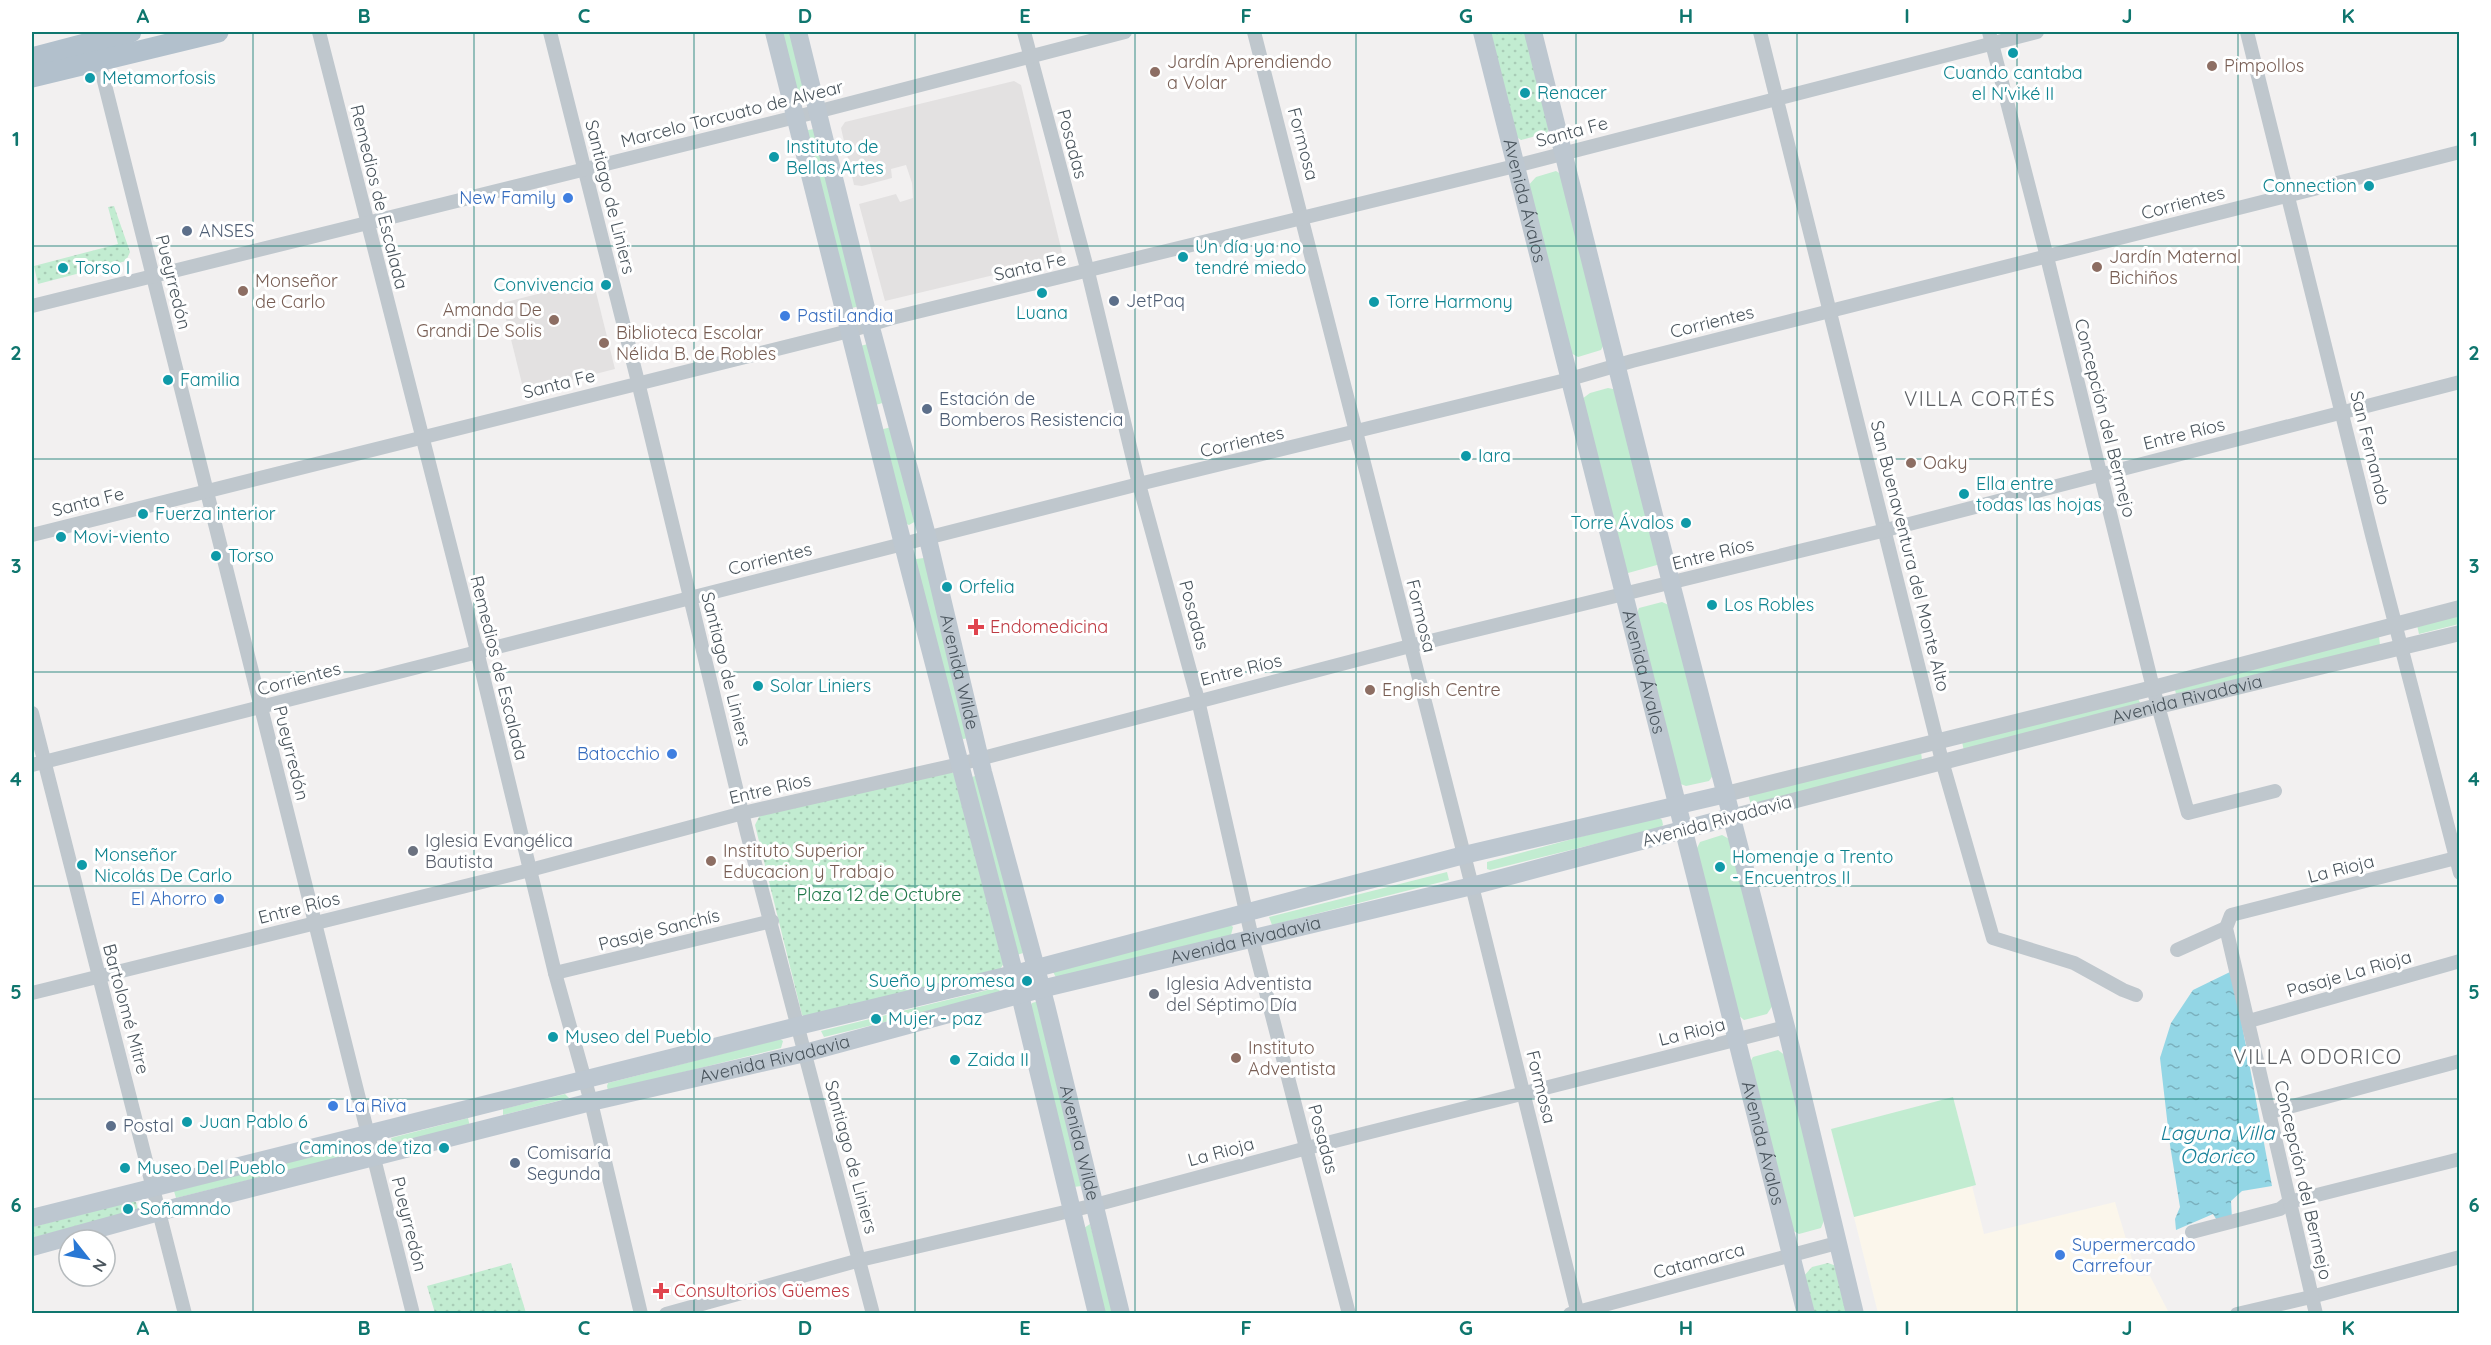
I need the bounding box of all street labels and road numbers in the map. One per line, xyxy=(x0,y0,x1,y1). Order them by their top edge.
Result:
street label: Marcelo Torcuato de Alvear xyxy=(618,75,846,152)
street label: Remedios de Escalada xyxy=(345,102,414,292)
street label: Formosa xyxy=(1283,105,1324,183)
street label: Posadas xyxy=(1052,107,1093,181)
street label: Santa Fe xyxy=(1533,111,1610,152)
street label: Santiago de Liniers xyxy=(580,117,641,276)
street label: Avenida Ávalos xyxy=(1498,136,1552,265)
street label: Corrientes xyxy=(2139,180,2227,225)
street label: Pueyrredón xyxy=(151,232,196,332)
street label: Santa Fe xyxy=(992,247,1068,286)
street label: Corrientes xyxy=(1668,300,1756,343)
street label: Concepción del Bermejo xyxy=(2070,316,2141,520)
street label: Santa Fe xyxy=(520,363,597,404)
street label: San Fernando xyxy=(2345,388,2396,507)
street label: Entre Ríos xyxy=(2141,412,2227,455)
street label: San Buenaventura del Monte Alto xyxy=(1866,418,1955,694)
street label: Corrientes xyxy=(1198,421,1286,462)
street label: Santa Fe xyxy=(49,481,126,522)
street label: Entre Ríos xyxy=(1670,532,1756,575)
street label: Corrientes xyxy=(726,537,814,580)
street label: Remedios de Escalada xyxy=(465,573,534,763)
street label: Formosa xyxy=(1401,577,1442,655)
street label: Posadas xyxy=(1174,578,1215,652)
street label: Santiago de Liniers xyxy=(696,589,757,748)
street label: Avenida Ávalos xyxy=(1617,607,1671,736)
street label: Avenida Wilde xyxy=(935,612,985,732)
street label: Entre Ríos xyxy=(1198,648,1284,691)
street label: Corrientes xyxy=(255,656,343,701)
street label: Avenida Rivadavia xyxy=(2109,669,2264,729)
street label: Pueyrredón xyxy=(269,703,314,803)
street label: Entre Ríos xyxy=(727,768,813,809)
street label: Avenida Rivadavia xyxy=(1640,789,1794,852)
street label: La Rioja xyxy=(2305,849,2377,888)
street label: Entre Ríos xyxy=(256,886,342,929)
street label: Pasaje Sanchís xyxy=(596,903,722,956)
street label: Avenida Rivadavia xyxy=(1168,911,1323,969)
street label: Bartolomé Mitre xyxy=(98,941,155,1077)
street label: Pasaje La Rioja xyxy=(2284,945,2414,1002)
street label: La Rioja xyxy=(1656,1012,1728,1051)
street label: Avenida Rivadavia xyxy=(697,1029,852,1088)
street label: Formosa xyxy=(1521,1048,1562,1126)
street label: Santiago de Liniers xyxy=(820,1078,883,1236)
street label: Avenida Ávalos xyxy=(1737,1078,1790,1207)
street label: Concepción del Bermejo xyxy=(2269,1078,2338,1282)
street label: Avenida Wilde xyxy=(1055,1083,1105,1203)
street label: Posadas xyxy=(1303,1102,1344,1176)
street label: La Rioja xyxy=(1185,1132,1257,1171)
street label: Pueyrredón xyxy=(387,1174,432,1274)
street label: Catamarca xyxy=(1651,1237,1747,1284)

